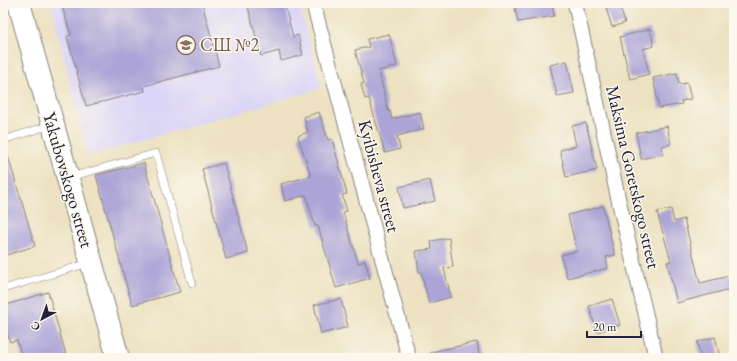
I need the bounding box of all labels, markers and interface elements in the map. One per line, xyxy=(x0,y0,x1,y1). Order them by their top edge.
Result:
place label: СШ №2 xyxy=(200,33,260,56)
school or university icon: СШ №2 xyxy=(175,34,197,56)
street label: Maksima Goretskogo street xyxy=(601,83,666,271)
street label: Yakubovskogo street xyxy=(38,109,99,251)
street label: Kyibisheva street xyxy=(353,117,406,235)
north arrow xyxy=(22,299,62,339)
scale bar xyxy=(587,313,641,339)
text: С xyxy=(28,319,43,334)
text: 20 m xyxy=(593,319,617,335)

